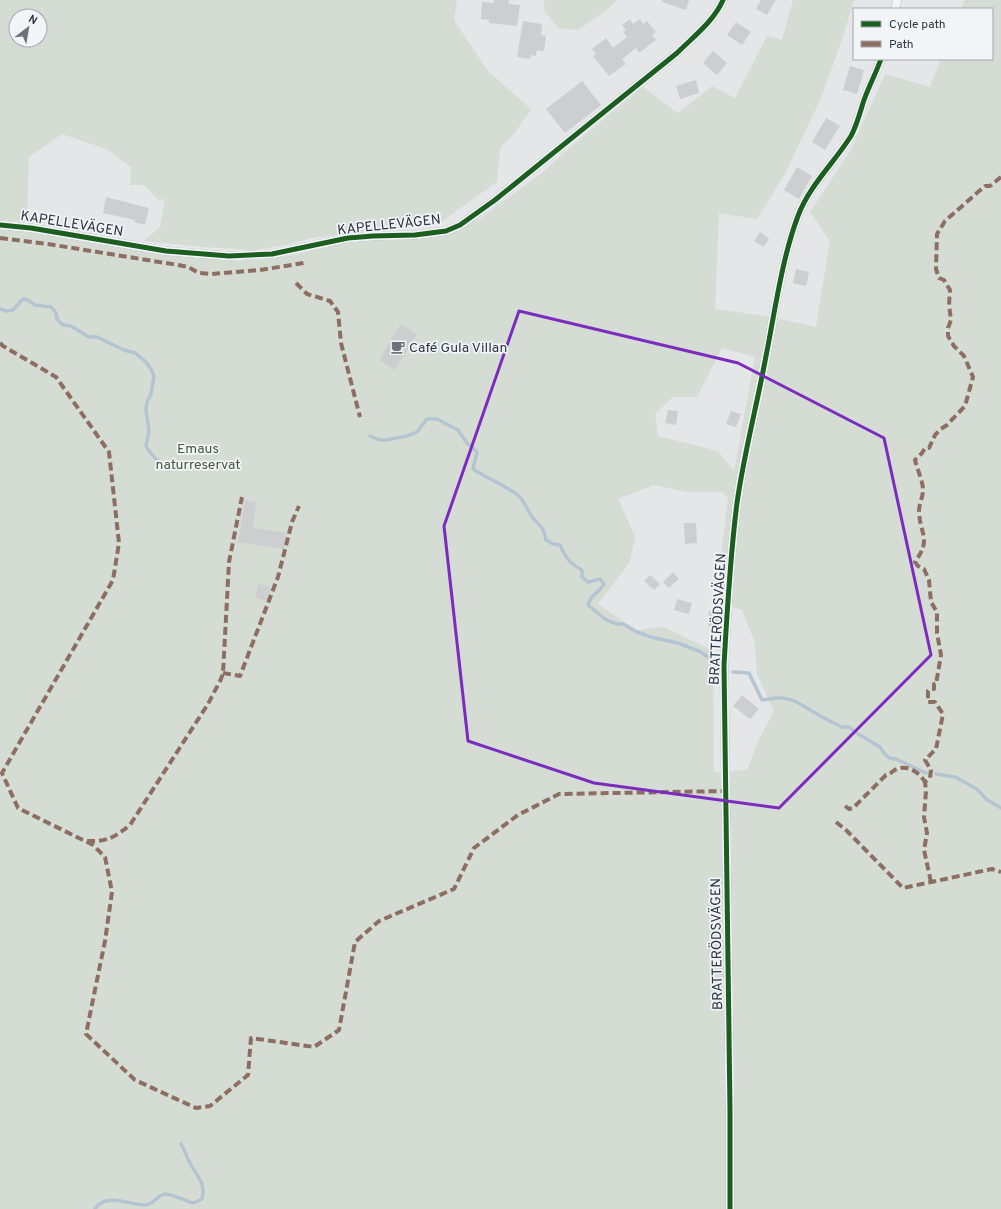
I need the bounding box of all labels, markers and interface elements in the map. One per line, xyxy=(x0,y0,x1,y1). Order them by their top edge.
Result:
north arrow xyxy=(8,8,48,48)
legend xyxy=(853,8,993,60)
text: N xyxy=(26,12,40,28)
text: Cycle path xyxy=(889,17,946,33)
text: Path xyxy=(889,37,914,53)
street label: KAPELLEVÄGEN xyxy=(19,207,125,241)
street label: KAPELLEVÄGEN xyxy=(336,211,442,239)
cafe icon: Café Gula Villan xyxy=(390,339,406,355)
place label: Café Gula Villan xyxy=(409,340,507,357)
park label: Emaus naturreservat xyxy=(156,441,240,474)
street label: BRATTERÖDSVÄGEN xyxy=(706,553,730,685)
street label: BRATTERÖDSVÄGEN xyxy=(707,878,727,1010)

